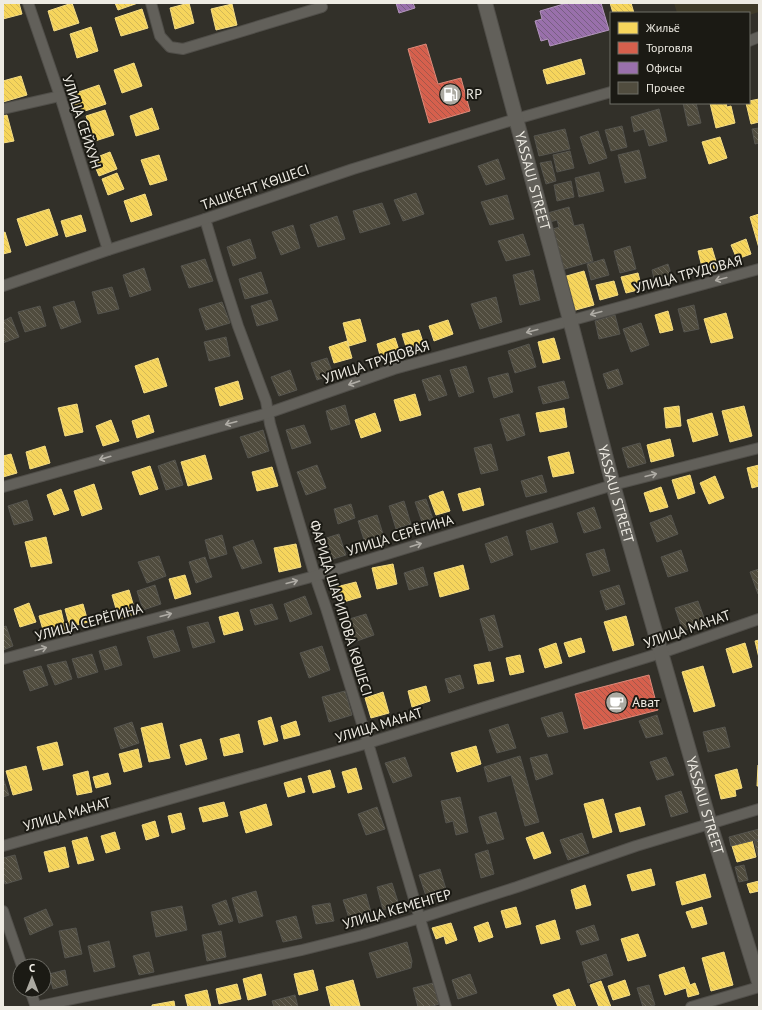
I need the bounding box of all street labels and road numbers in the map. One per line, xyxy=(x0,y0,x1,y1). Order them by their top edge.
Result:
street label: УЛИЦА СЕЙХУН xyxy=(58,73,106,171)
street label: YASSAUI STREET xyxy=(511,129,555,232)
street label: ТАШКЕНТ КӨШЕСІ xyxy=(198,160,312,214)
street label: УЛИЦА ТРУДОВАЯ xyxy=(632,251,744,297)
street label: УЛИЦА ТРУДОВАЯ xyxy=(320,336,432,388)
street label: YASSAUI STREET xyxy=(594,443,638,545)
street label: УЛИЦА СЕРЁГИНА xyxy=(344,510,456,560)
street label: ФАРИДА ШАРИПОВА КӨШЕСІ xyxy=(306,518,376,698)
street label: УЛИЦА СЕРЁГИНА xyxy=(33,599,146,645)
street label: УЛИЦА МАНАТ xyxy=(641,606,733,652)
street label: УЛИЦА МАНАТ xyxy=(333,703,425,747)
street label: YASSAUI STREET xyxy=(682,754,728,857)
street label: УЛИЦА МАНАТ xyxy=(21,793,113,835)
street label: УЛИЦА КЕМЕНГЕР xyxy=(341,885,454,933)

